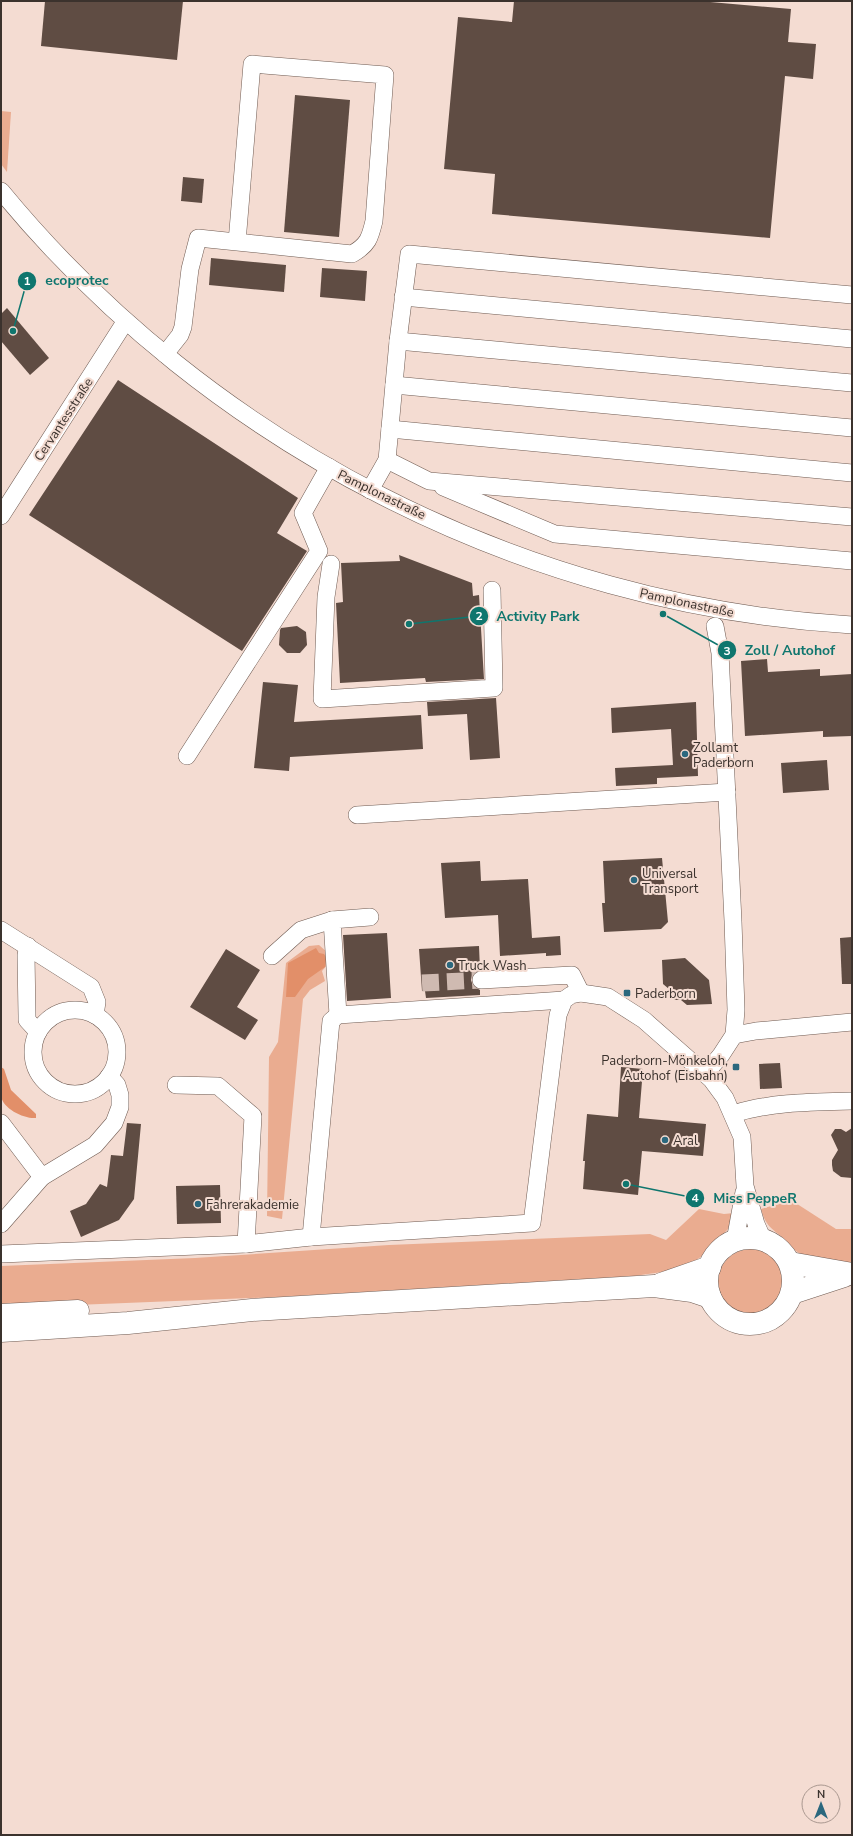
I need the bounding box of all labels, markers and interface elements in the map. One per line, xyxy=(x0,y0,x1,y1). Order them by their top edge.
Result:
callout: ecoprotec xyxy=(17,268,117,294)
text: ecoprotec xyxy=(45,271,109,290)
text: 1 xyxy=(23,273,31,289)
street label: Cervantesstraße xyxy=(30,374,98,465)
street label: Pamplonastraße xyxy=(335,466,429,524)
street label: Pamplonastraße xyxy=(638,584,736,622)
callout: Activity Park xyxy=(469,603,588,629)
text: Activity Park xyxy=(497,607,580,626)
text: 2 xyxy=(475,608,483,624)
callout: Zoll / Autohof xyxy=(717,637,844,663)
text: Zoll / Autohof xyxy=(745,641,836,660)
text: 3 xyxy=(723,643,731,659)
place label: Zollamt Paderborn xyxy=(693,739,754,772)
marker: Zollamt Paderborn xyxy=(680,749,690,759)
place label: Universal Transport xyxy=(642,865,699,898)
marker: Universal Transport xyxy=(629,875,639,885)
place label: Truck Wash xyxy=(458,957,527,975)
marker: Truck Wash xyxy=(445,960,455,970)
place label: Paderborn xyxy=(635,985,696,1003)
marker: Paderborn xyxy=(622,988,632,998)
place label: Paderborn-Mönkeloh, Autohof (Eisbahn) xyxy=(601,1052,728,1085)
marker: Paderborn-Mönkeloh, Autohof (Eisbahn) xyxy=(731,1062,741,1072)
place label: Aral xyxy=(673,1132,698,1150)
marker: Aral xyxy=(660,1135,670,1145)
callout: Miss PeppeR xyxy=(685,1185,805,1211)
text: Miss PeppeR xyxy=(713,1189,797,1208)
text: 4 xyxy=(691,1190,699,1206)
place label: Fahrerakademie xyxy=(206,1196,299,1214)
marker: Fahrerakademie xyxy=(193,1199,203,1209)
north arrow xyxy=(801,1784,841,1824)
text: N xyxy=(817,1787,825,1802)

